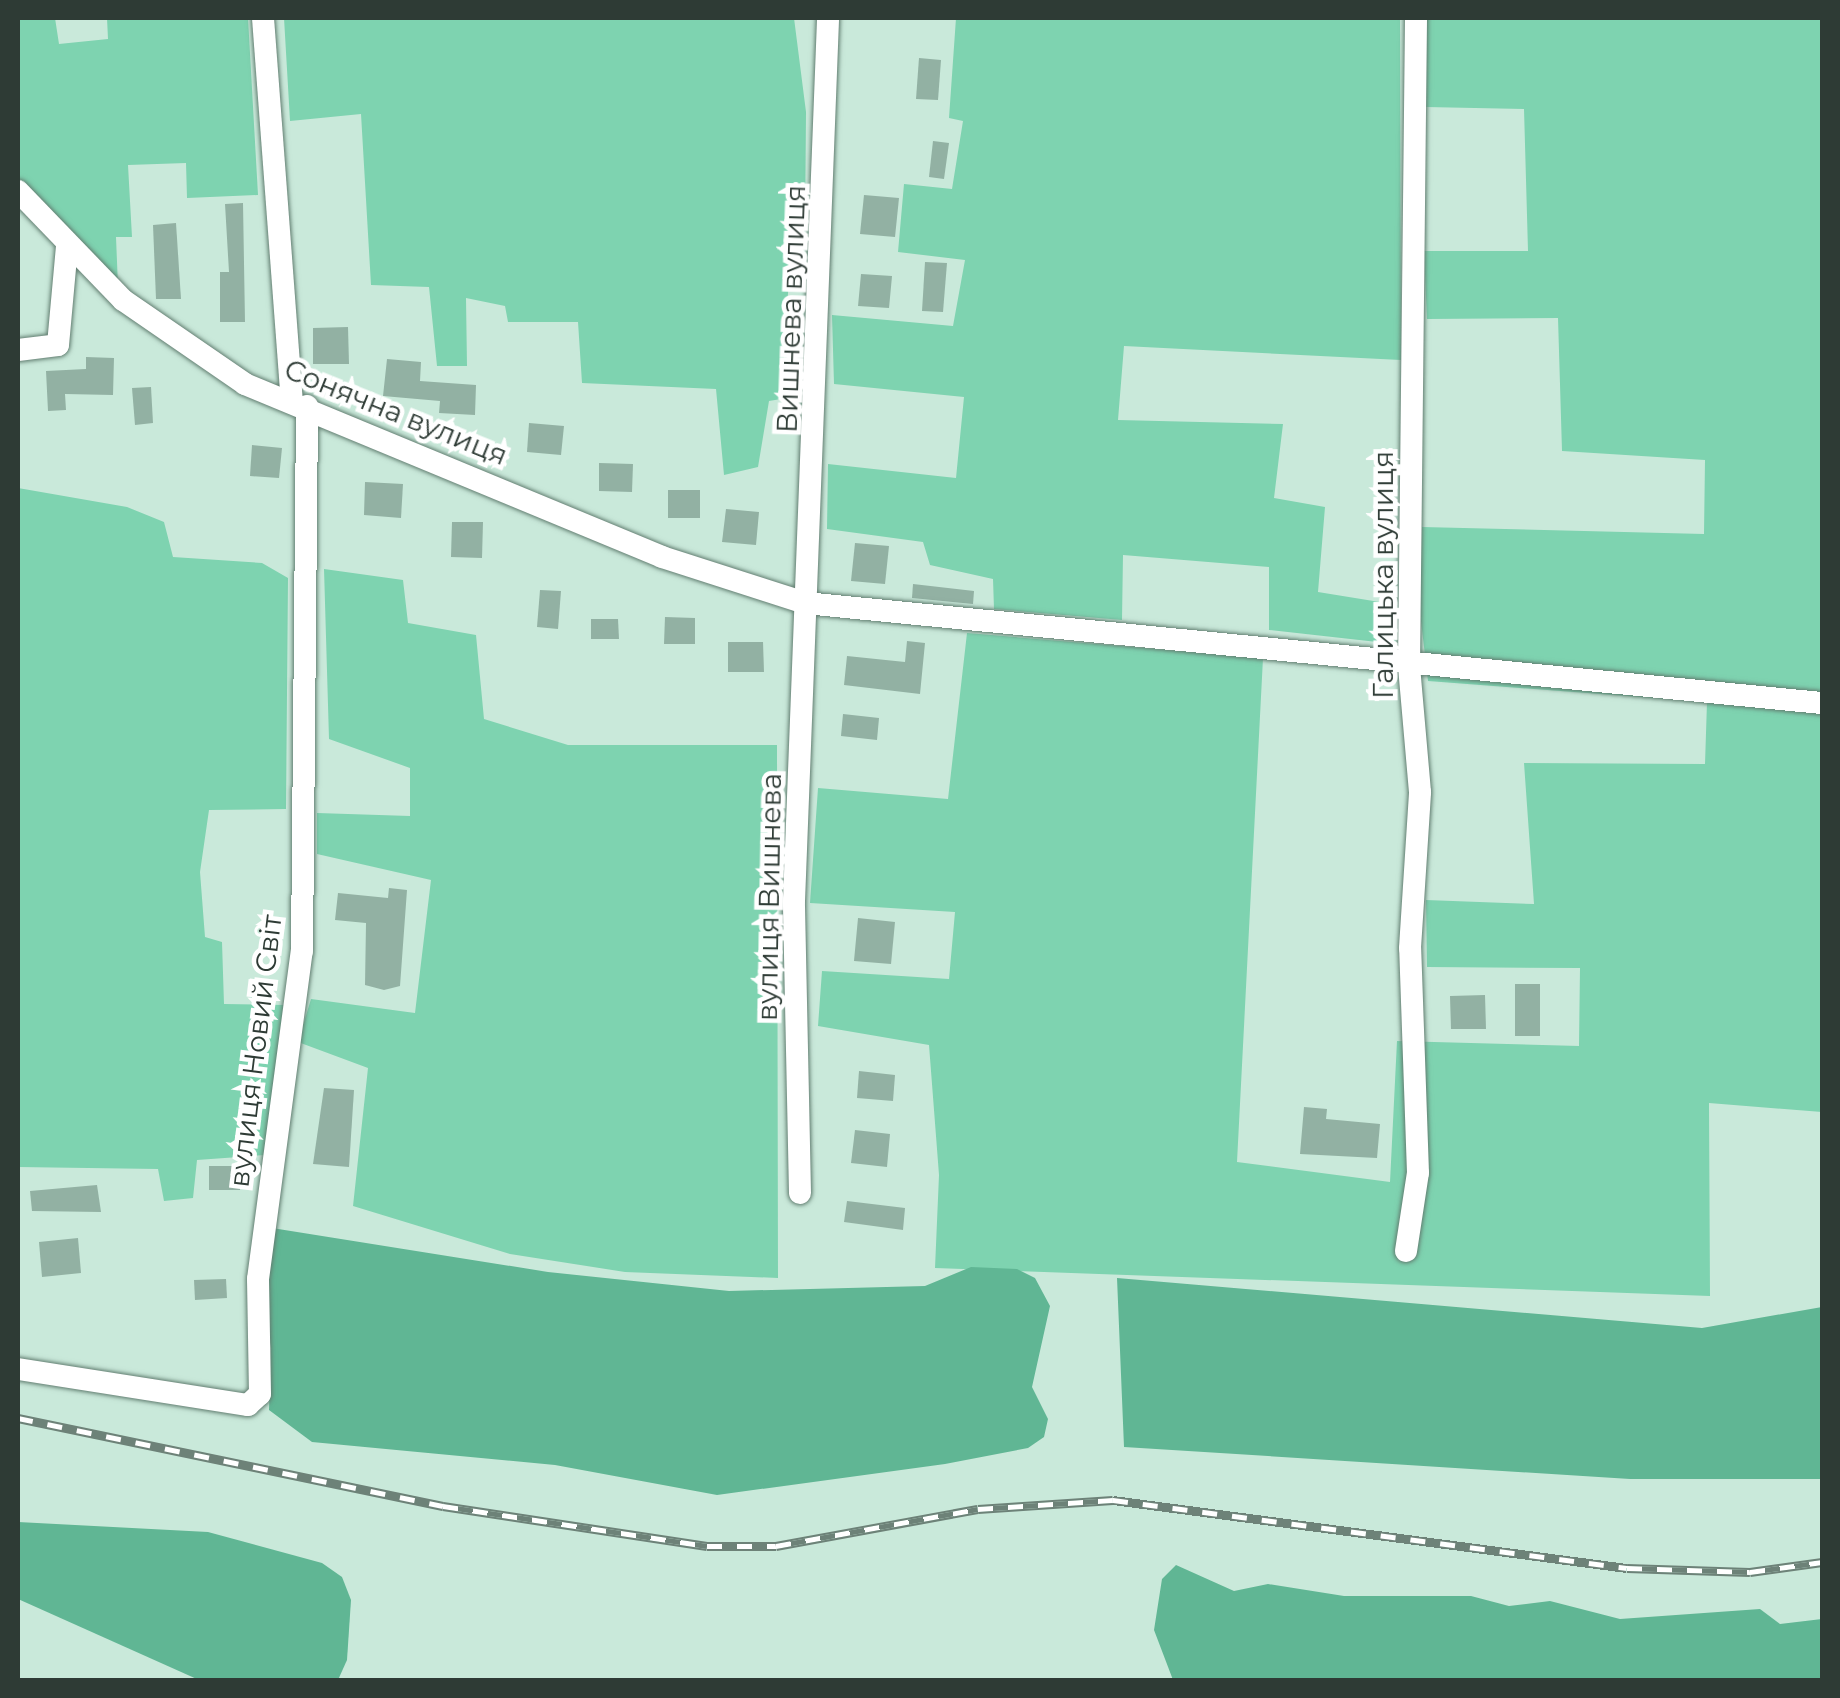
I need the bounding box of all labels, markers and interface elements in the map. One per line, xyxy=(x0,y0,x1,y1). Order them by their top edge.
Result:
street label: Вишнева вулиця xyxy=(770,184,812,434)
street label: Сонячна вулиця xyxy=(280,352,512,472)
street label: Галицька вулиця xyxy=(1366,451,1400,699)
street label: вулиця Вишнева xyxy=(750,773,788,1021)
street label: вулиця Новий Світ xyxy=(222,913,288,1189)

